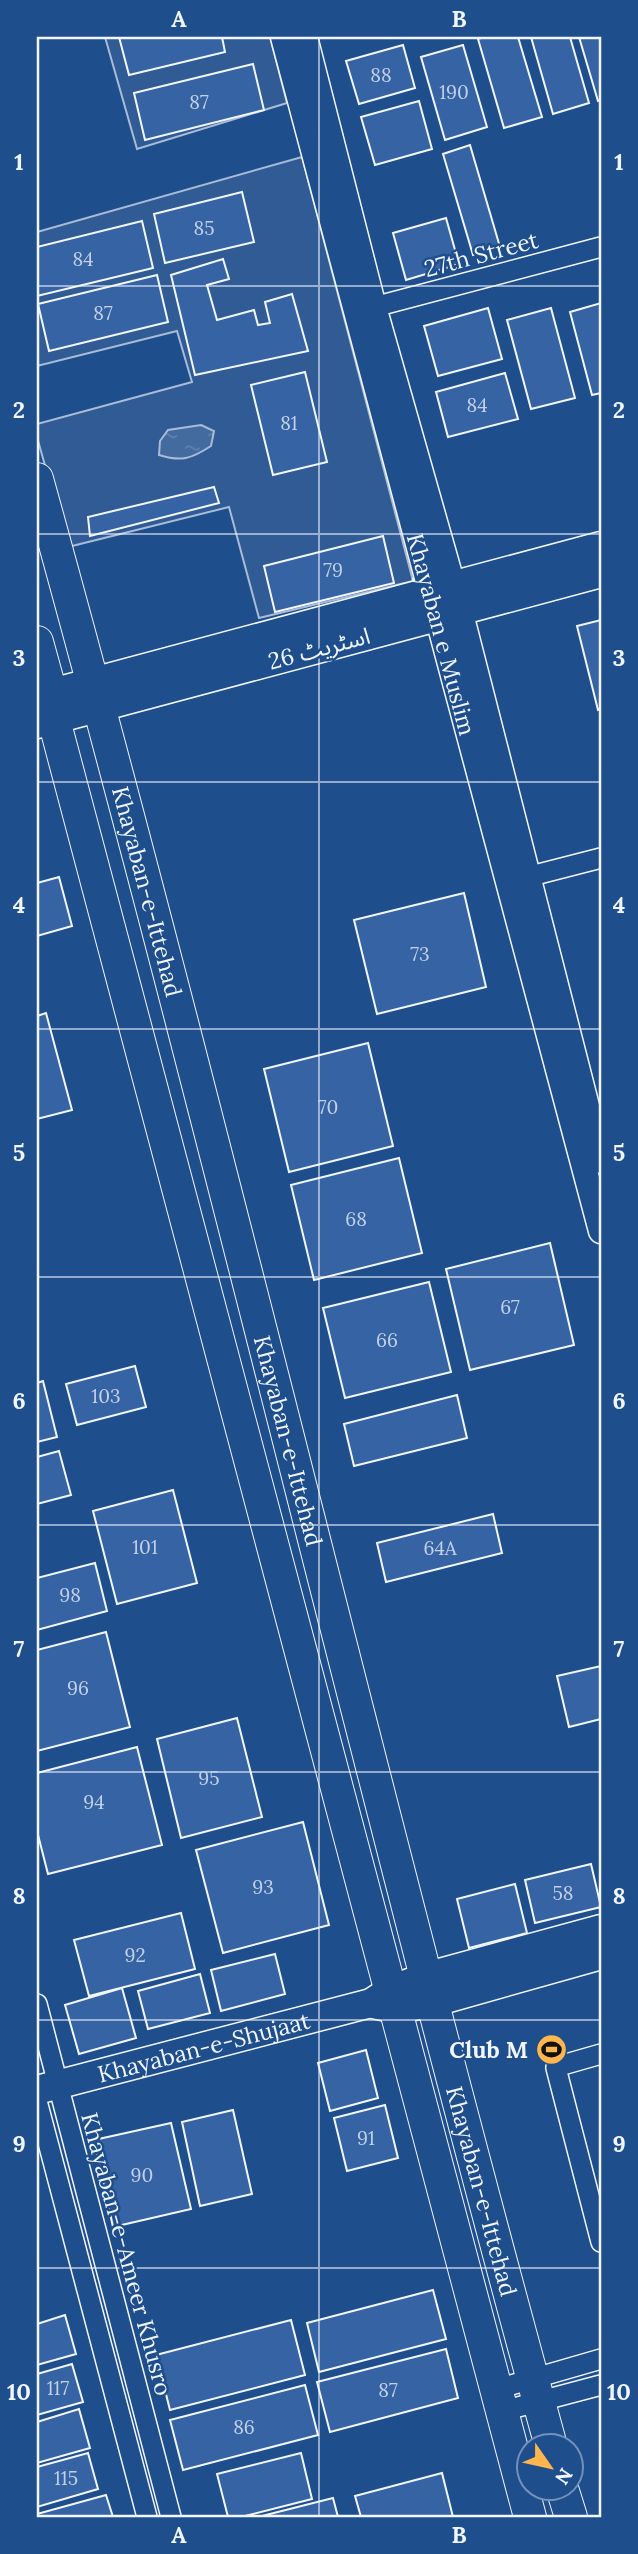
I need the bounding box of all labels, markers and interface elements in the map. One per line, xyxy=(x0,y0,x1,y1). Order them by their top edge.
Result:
text: A xyxy=(171,4,187,33)
text: B xyxy=(451,4,467,33)
house number: 88 xyxy=(370,63,392,87)
house number: 190 xyxy=(439,80,469,104)
house number: 87 xyxy=(189,90,209,114)
text: 1 xyxy=(14,147,24,176)
text: 1 xyxy=(614,147,624,176)
house number: 85 xyxy=(193,216,215,240)
street label: 27th Street xyxy=(421,225,541,283)
house number: 84 xyxy=(73,247,93,271)
house number: 87 xyxy=(93,301,113,325)
house number: 84 xyxy=(467,393,487,417)
text: 2 xyxy=(13,395,25,424)
text: 2 xyxy=(613,395,625,424)
house number: 81 xyxy=(280,411,298,435)
street label: Khayaban e Muslim xyxy=(401,530,483,738)
house number: 79 xyxy=(323,558,343,582)
street label: اسٹریٹ 26 xyxy=(265,621,373,675)
text: 3 xyxy=(13,643,25,672)
text: 3 xyxy=(613,643,625,672)
street label: Khayaban-e-Ittehad xyxy=(106,783,189,1000)
text: 4 xyxy=(13,890,25,919)
text: 4 xyxy=(613,890,625,919)
house number: 73 xyxy=(410,942,430,966)
house number: 70 xyxy=(318,1095,338,1119)
text: 5 xyxy=(13,1138,25,1167)
text: 5 xyxy=(613,1138,625,1167)
house number: 68 xyxy=(345,1207,367,1231)
house number: 67 xyxy=(500,1295,520,1319)
house number: 66 xyxy=(376,1328,398,1352)
street label: Khayaban-e-Ittehad xyxy=(248,1332,330,1549)
house number: 103 xyxy=(91,1384,121,1408)
text: 6 xyxy=(12,1386,26,1415)
text: 6 xyxy=(612,1386,626,1415)
house number: 101 xyxy=(132,1535,158,1559)
house number: 64A xyxy=(423,1536,458,1560)
house number: 98 xyxy=(59,1583,81,1607)
text: 7 xyxy=(14,1634,25,1663)
text: 7 xyxy=(614,1634,625,1663)
house number: 96 xyxy=(67,1676,89,1700)
house number: 95 xyxy=(198,1766,220,1790)
house number: 94 xyxy=(83,1790,105,1814)
house number: 93 xyxy=(252,1875,274,1899)
text: 8 xyxy=(12,1881,26,1910)
house number: 58 xyxy=(552,1881,574,1905)
text: 8 xyxy=(612,1881,626,1910)
house number: 92 xyxy=(124,1943,146,1967)
street label: Khayaban-e-Shujaat xyxy=(94,2005,313,2088)
sports icon: Club M xyxy=(534,2032,568,2066)
place label: Club M xyxy=(449,2035,528,2064)
street label: Khayaban-e-Ittehad xyxy=(441,2083,524,2300)
street label: Khayaban-e-Ameer Khusro xyxy=(75,2109,179,2399)
house number: 91 xyxy=(357,2126,375,2150)
text: 9 xyxy=(12,2129,26,2158)
text: 9 xyxy=(612,2129,626,2158)
house number: 90 xyxy=(131,2163,153,2187)
house number: 117 xyxy=(47,2376,70,2400)
text: 10 xyxy=(7,2377,31,2406)
text: 10 xyxy=(607,2377,631,2406)
house number: 87 xyxy=(378,2378,398,2402)
house number: 86 xyxy=(233,2415,255,2439)
north arrow xyxy=(516,2432,586,2502)
text: N xyxy=(550,2464,578,2490)
house number: 115 xyxy=(54,2466,78,2490)
text: A xyxy=(171,2520,187,2549)
text: B xyxy=(451,2520,467,2549)

